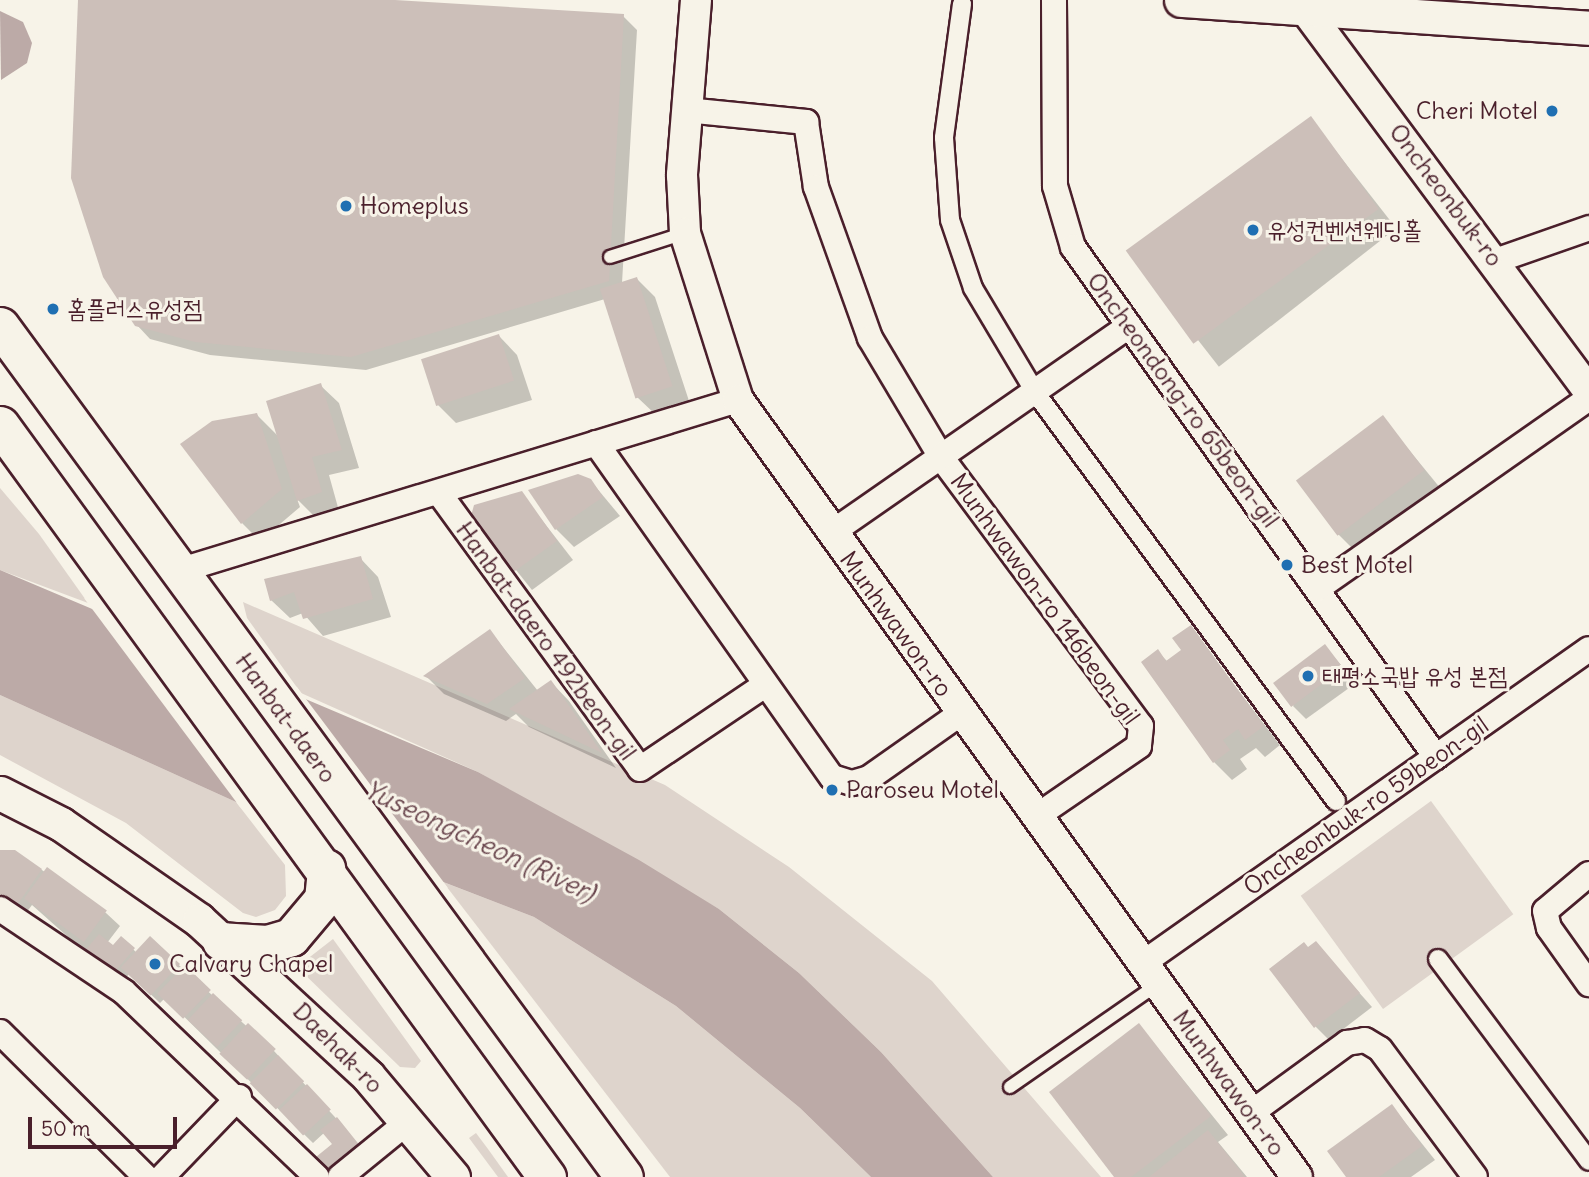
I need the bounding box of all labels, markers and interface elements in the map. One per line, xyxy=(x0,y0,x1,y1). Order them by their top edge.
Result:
place label: Cheri Motel xyxy=(1416,97,1538,125)
marker: Cheri Motel xyxy=(1544,103,1560,119)
street label: Oncheonbuk-ro xyxy=(1383,118,1509,272)
place label: Homeplus xyxy=(360,192,469,220)
marker: Homeplus xyxy=(338,198,354,214)
place label: 유성컨벤션웨딩홀 xyxy=(1267,216,1422,244)
marker: 유성컨벤션웨딩홀 xyxy=(1245,222,1261,238)
street label: Oncheondong-ro 65beon-gil xyxy=(1081,267,1285,533)
place label: 홈플러스유성점 xyxy=(67,295,202,323)
marker: 홈플러스유성점 xyxy=(45,301,61,317)
street label: Munhwawon-ro 146beon-gil xyxy=(944,468,1146,730)
street label: Hanbat-daero 492beon-gil xyxy=(450,516,642,766)
street label: Munhwawon-ro xyxy=(834,546,958,702)
place label: Best Motel xyxy=(1301,551,1413,579)
marker: Best Motel xyxy=(1279,557,1295,573)
street label: Hanbat-daero xyxy=(229,648,343,788)
place label: 태평소국밥 유성 본점 xyxy=(1322,662,1507,690)
marker: 태평소국밥 유성 본점 xyxy=(1300,668,1316,684)
street label: Oncheonbuk-ro 59beon-gil xyxy=(1238,710,1494,902)
water label: Yuseongcheon (River) xyxy=(360,774,600,908)
place label: Paroseu Motel xyxy=(846,776,999,804)
marker: Paroseu Motel xyxy=(824,782,840,798)
place label: Calvary Chapel xyxy=(169,950,333,978)
marker: Calvary Chapel xyxy=(147,956,163,972)
street label: Daehak-ro xyxy=(287,997,389,1099)
street label: Munhwawon-ro xyxy=(1167,1005,1291,1161)
scale bar xyxy=(32,1104,180,1148)
text: 50 m xyxy=(41,1115,90,1142)

